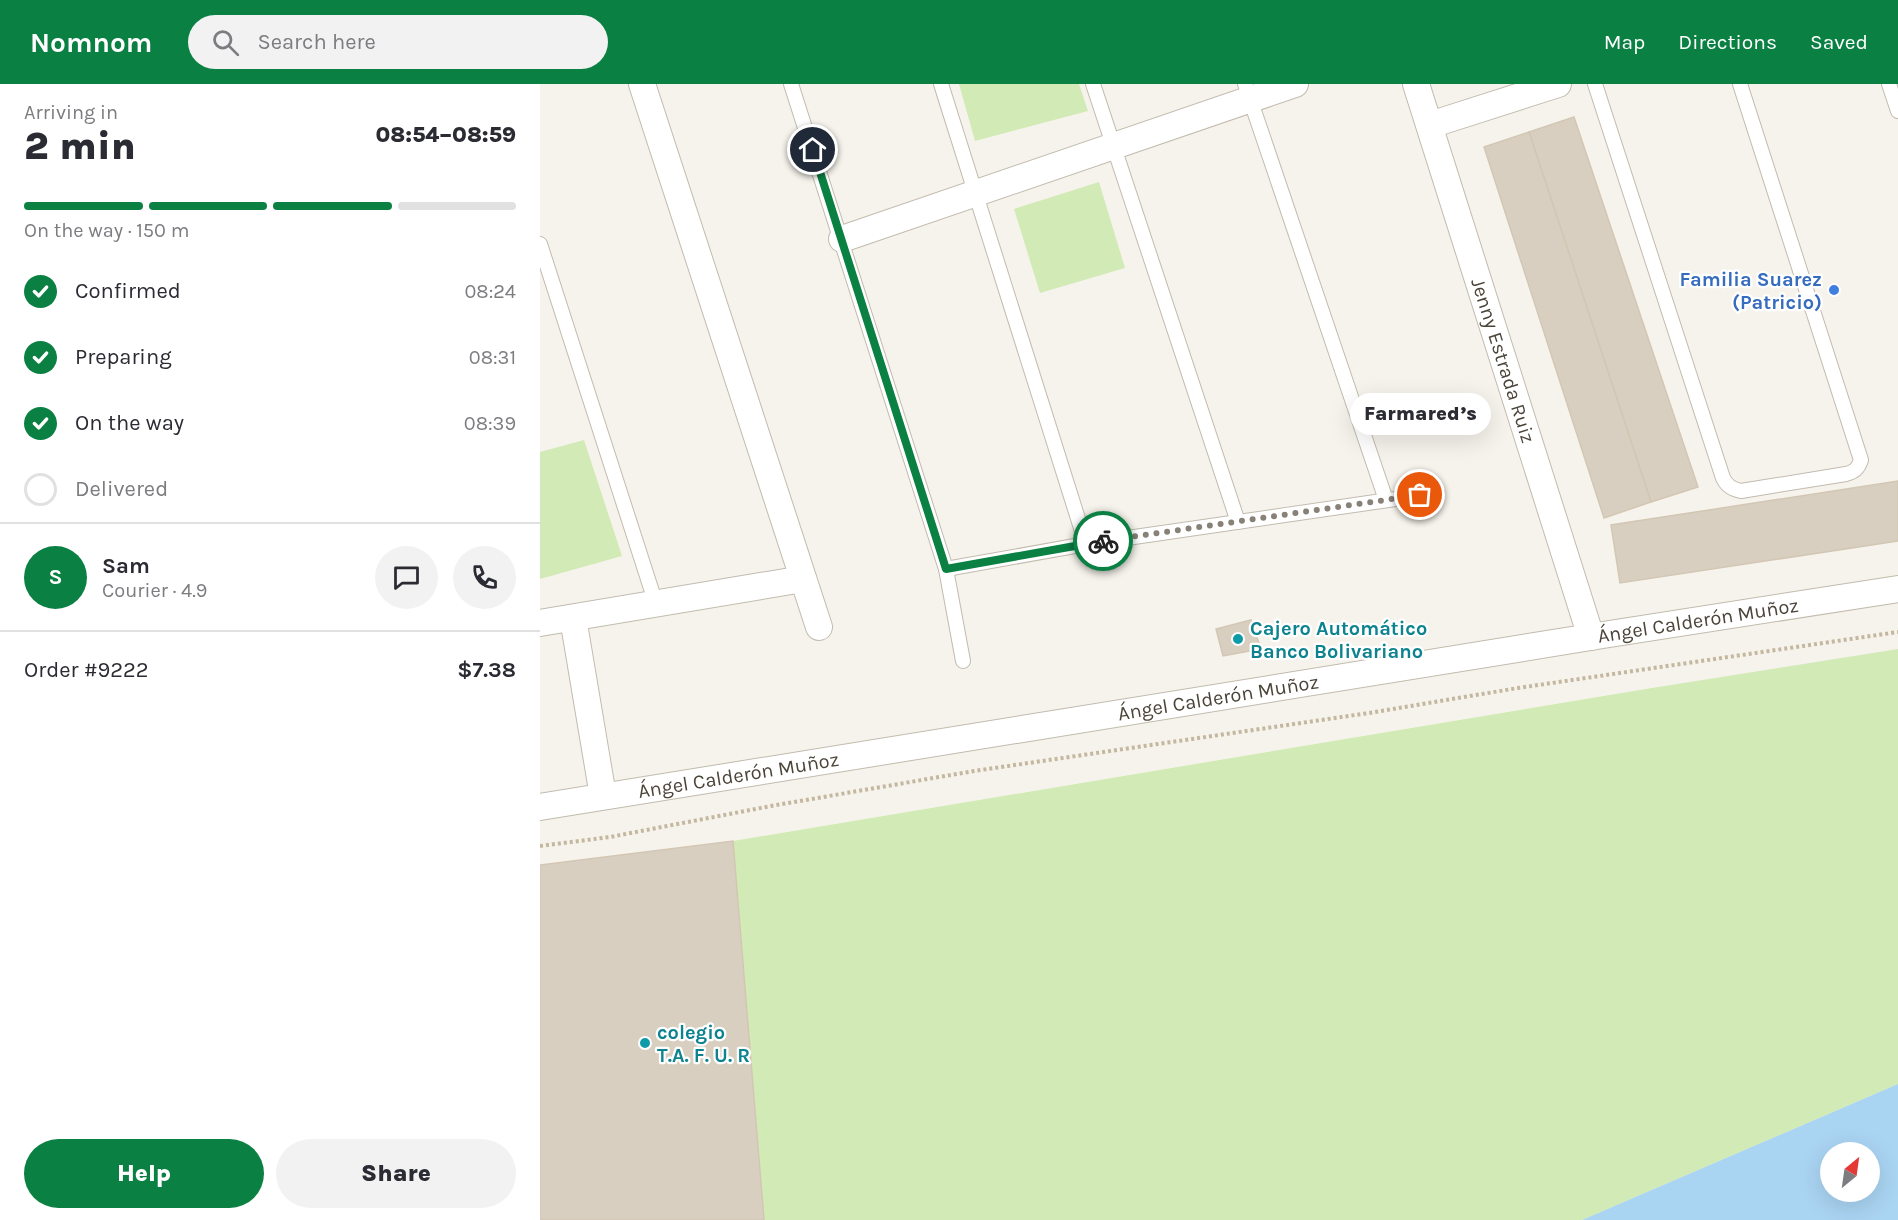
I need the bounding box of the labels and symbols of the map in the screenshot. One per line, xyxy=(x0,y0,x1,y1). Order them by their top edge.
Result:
pin xyxy=(787,124,838,175)
place label: Familia Suarez (Patricio) xyxy=(1680,268,1822,314)
street label: Jenny Estrada Ruiz xyxy=(1467,275,1540,446)
marker: Familia Suarez (Patricio) xyxy=(1827,283,1841,297)
callout: Farmared’s xyxy=(1350,393,1490,435)
pin xyxy=(1394,469,1445,520)
courier xyxy=(1073,511,1133,571)
street label: Ángel Calderón Muñoz xyxy=(1596,593,1800,647)
place label: Cajero Automático Banco Bolivariano xyxy=(1250,617,1427,663)
marker: Cajero Automático Banco Bolivariano xyxy=(1231,632,1245,646)
street label: Ángel Calderón Muñoz xyxy=(1116,670,1320,725)
street label: Ángel Calderón Muñoz xyxy=(636,747,841,802)
place label: colegio T.A. F. U. R xyxy=(657,1021,750,1067)
marker: colegio T.A. F. U. R xyxy=(638,1036,652,1050)
north arrow xyxy=(1820,1142,1880,1202)

